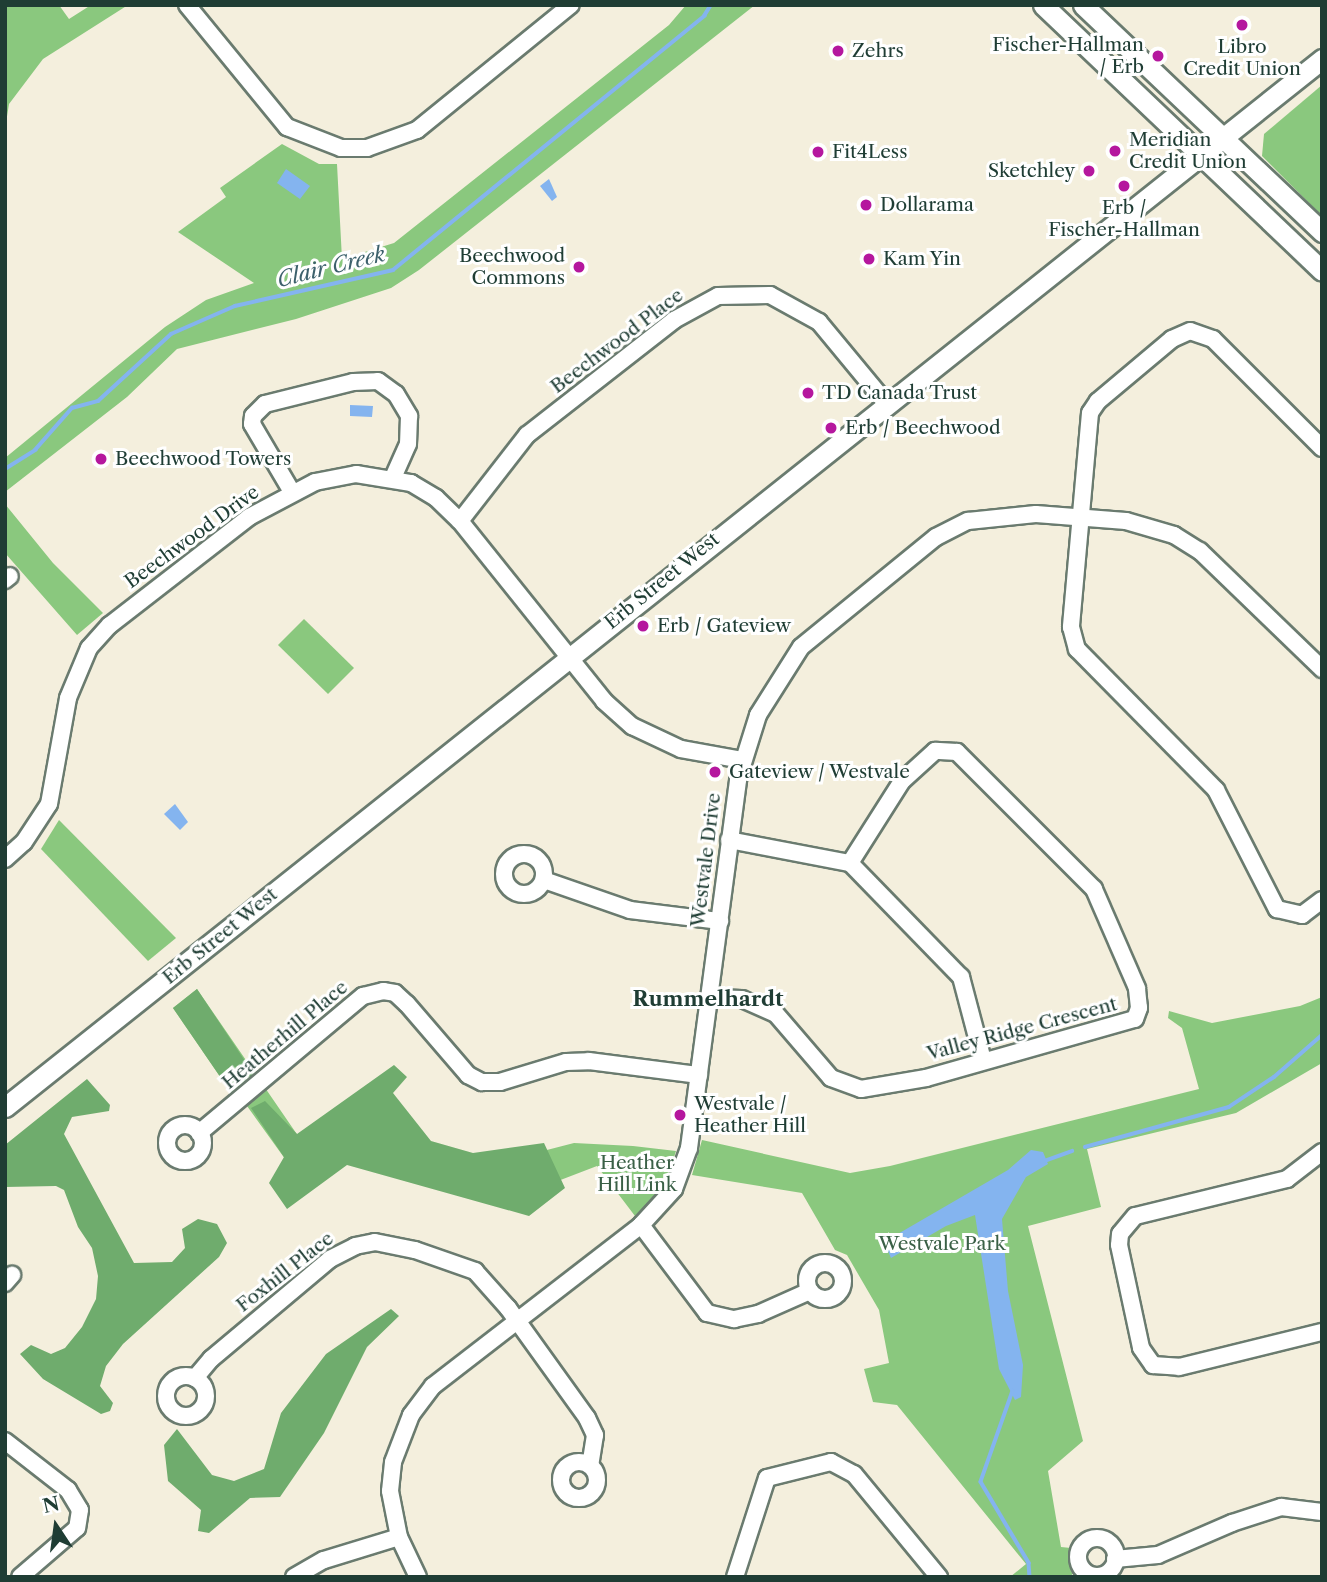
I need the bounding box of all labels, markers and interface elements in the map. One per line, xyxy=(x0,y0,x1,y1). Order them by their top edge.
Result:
marker: Libro Credit Union xyxy=(1234,17,1250,33)
place label: Fischer-Hallman / Erb xyxy=(992,34,1144,78)
place label: Libro Credit Union xyxy=(1183,36,1301,80)
place label: Zehrs xyxy=(852,40,904,62)
marker: Zehrs xyxy=(830,43,846,59)
marker: Fischer-Hallman / Erb xyxy=(1150,48,1166,64)
place label: Meridian Credit Union xyxy=(1129,129,1247,173)
place label: Fit4Less xyxy=(832,141,907,163)
marker: Meridian Credit Union xyxy=(1107,143,1123,159)
marker: Fit4Less xyxy=(810,144,826,160)
place label: Sketchley xyxy=(988,160,1075,182)
marker: Sketchley xyxy=(1081,163,1097,179)
marker: Erb / Fischer-Hallman xyxy=(1116,178,1132,194)
place label: Dollarama xyxy=(880,194,974,216)
marker: Dollarama xyxy=(858,197,874,213)
place label: Erb / Fischer-Hallman xyxy=(1048,197,1200,241)
water label: Clair Creek xyxy=(274,241,388,293)
place label: Beechwood Commons xyxy=(459,245,565,289)
place label: Kam Yin xyxy=(883,248,962,270)
marker: Kam Yin xyxy=(861,251,877,267)
marker: Beechwood Commons xyxy=(571,259,587,275)
street label: Beechwood Place xyxy=(546,284,688,398)
place label: TD Canada Trust xyxy=(822,382,978,404)
marker: TD Canada Trust xyxy=(800,385,816,401)
place label: Erb / Beechwood xyxy=(845,417,1001,439)
marker: Erb / Beechwood xyxy=(823,420,839,436)
place label: Beechwood Towers xyxy=(115,448,292,470)
marker: Beechwood Towers xyxy=(93,451,109,467)
street label: Beechwood Drive xyxy=(120,481,264,593)
street label: Erb Street West xyxy=(600,528,724,634)
place label: Erb / Gateview xyxy=(657,615,791,637)
marker: Erb / Gateview xyxy=(635,618,651,634)
place label: Gateview / Westvale xyxy=(729,761,911,783)
marker: Gateview / Westvale xyxy=(707,764,723,780)
street label: Westvale Drive xyxy=(686,792,726,928)
street label: Erb Street West xyxy=(158,883,282,989)
street label: Heatherhill Place xyxy=(218,976,352,1094)
district label: Rummelhardt xyxy=(633,986,783,1012)
street label: Valley Ridge Crescent xyxy=(924,993,1120,1065)
place label: Westvale / Heather Hill xyxy=(694,1093,806,1137)
marker: Westvale / Heather Hill xyxy=(672,1107,688,1123)
park label: Heather Hill Link xyxy=(597,1152,677,1196)
street label: Foxhill Place xyxy=(232,1227,338,1317)
park label: Westvale Park xyxy=(878,1233,1006,1255)
north arrow xyxy=(21,1491,91,1561)
text: N xyxy=(41,1492,62,1518)

